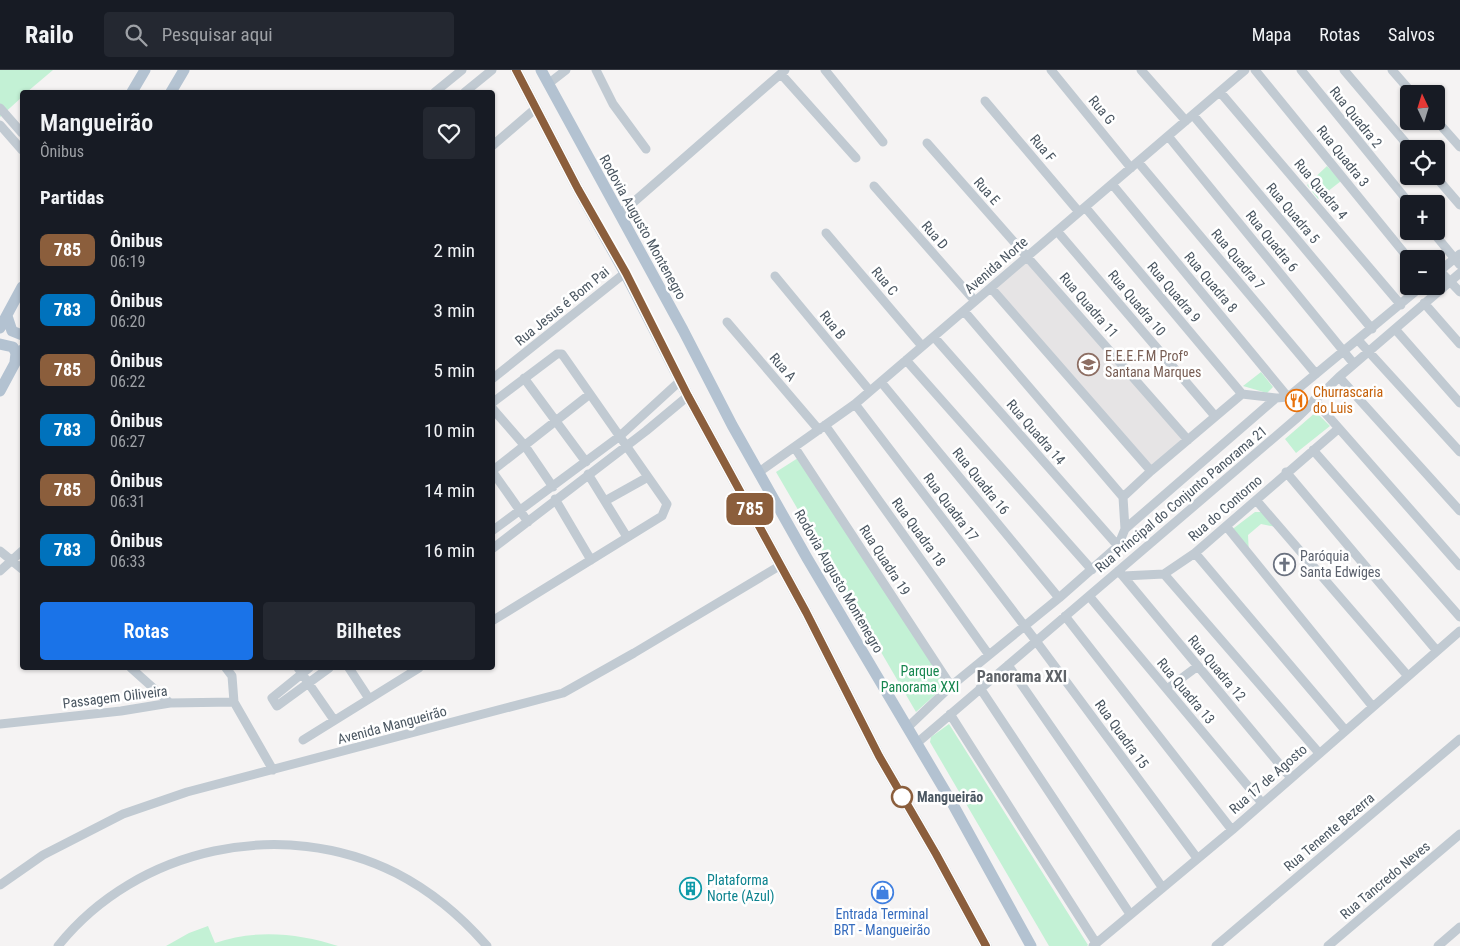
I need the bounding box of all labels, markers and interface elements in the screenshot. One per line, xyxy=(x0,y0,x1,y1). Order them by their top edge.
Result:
search box xyxy=(104,12,454,57)
text: Railo xyxy=(25,21,74,49)
icon: search xyxy=(122,21,150,49)
text: Pesquisar aqui xyxy=(162,23,273,46)
text: Mapa xyxy=(1252,24,1291,45)
text: Rotas xyxy=(1319,24,1360,45)
text: Salvos xyxy=(1388,24,1435,45)
street label: Rua Quadra 2 xyxy=(1327,83,1385,151)
north arrow xyxy=(1400,85,1445,130)
map controls xyxy=(1400,85,1445,295)
street label: Rua G xyxy=(1085,92,1119,128)
button: heart xyxy=(423,107,475,159)
text: Mangueirão xyxy=(40,109,153,137)
street label: Rua Quadra 3 xyxy=(1314,122,1372,190)
street label: Rua F xyxy=(1027,131,1059,165)
button: locate xyxy=(1400,140,1445,185)
text: Ônibus xyxy=(40,142,84,161)
street label: Rodovia Augusto Montenegro xyxy=(596,152,690,302)
street label: Rua Quadra 4 xyxy=(1291,156,1351,222)
street label: Rua E xyxy=(971,174,1003,208)
street label: Rua Quadra 5 xyxy=(1263,180,1323,246)
text: Partidas xyxy=(40,186,104,209)
button: + xyxy=(1400,195,1445,240)
street label: Rua Quadra 6 xyxy=(1243,207,1301,275)
street label: Rua D xyxy=(918,218,952,252)
street label: Rua Quadra 7 xyxy=(1208,226,1268,292)
text: Ônibus xyxy=(110,229,163,252)
street label: Avenida Norte xyxy=(961,233,1031,297)
text: 785 xyxy=(54,239,81,260)
text: 2 min xyxy=(433,239,475,262)
street label: Rua Quadra 8 xyxy=(1181,249,1241,315)
button: − xyxy=(1400,250,1445,295)
text: 06:19 xyxy=(110,252,145,271)
street label: Rua Quadra 9 xyxy=(1144,259,1204,325)
street label: Rua Jesus é Bom Pai xyxy=(512,263,612,349)
street label: Rua C xyxy=(869,264,901,298)
street label: Rua Quadra 10 xyxy=(1105,267,1169,339)
street label: Rua Quadra 11 xyxy=(1056,269,1122,341)
text: Ônibus xyxy=(110,289,163,312)
text: 783 xyxy=(54,299,81,320)
text: 3 min xyxy=(433,299,475,322)
street label: Rua B xyxy=(817,308,849,342)
text: 06:20 xyxy=(110,312,145,331)
place label: E.E.E.F.M Profº Santana Marques xyxy=(1105,348,1201,380)
text: Ônibus xyxy=(110,349,163,372)
street label: Rua A xyxy=(766,350,800,384)
school or university icon: E.E.E.F.M Profº Santana Marques xyxy=(1077,352,1101,376)
text: 785 xyxy=(54,359,81,380)
text: 5 min xyxy=(433,359,475,382)
text: 06:22 xyxy=(110,372,145,391)
place label: Churrascaria do Luis xyxy=(1313,384,1383,416)
restaurant icon: Churrascaria do Luis xyxy=(1285,388,1309,412)
street label: Rua Quadra 14 xyxy=(1003,396,1069,468)
text: Ônibus xyxy=(110,409,163,432)
text: 783 xyxy=(54,419,81,440)
text: 10 min xyxy=(424,419,475,442)
street label: Rua Principal do Conjunto Panorama 21 xyxy=(1092,423,1270,575)
text: 06:27 xyxy=(110,432,145,451)
street label: Rua Quadra 16 xyxy=(949,445,1013,517)
text: Ônibus xyxy=(110,469,163,492)
street label: Rua Quadra 17 xyxy=(920,470,982,544)
street label: Rua do Contorno xyxy=(1185,472,1265,544)
text: 785 xyxy=(54,479,81,500)
text: 14 min xyxy=(424,479,475,502)
text: 06:31 xyxy=(110,492,145,511)
line badge: 785 xyxy=(721,493,779,525)
street label: Rua Quadra 18 xyxy=(889,495,949,569)
text: 785 xyxy=(736,498,764,519)
street label: Rodovia Augusto Montenegro xyxy=(791,506,887,656)
street label: Rua Quadra 19 xyxy=(856,522,914,598)
text: Ônibus xyxy=(110,529,163,552)
text: 783 xyxy=(54,539,81,560)
text: 16 min xyxy=(424,539,475,562)
place label: Paróquia Santa Edwiges xyxy=(1300,548,1381,580)
text: 06:33 xyxy=(110,552,145,571)
church icon: Paróquia Santa Edwiges xyxy=(1272,552,1296,576)
button: Rotas xyxy=(40,602,253,660)
button: Bilhetes xyxy=(263,602,475,660)
street label: Rua Quadra 12 xyxy=(1185,632,1249,704)
street label: Rua Quadra 13 xyxy=(1154,655,1218,727)
park label: Parque Panorama XXI xyxy=(881,663,959,695)
district label: Panorama XXI xyxy=(977,667,1067,686)
street label: Passagem Oiliveira xyxy=(62,683,168,711)
street label: Rua Quadra 15 xyxy=(1092,697,1152,771)
street label: Avenida Mangueirão xyxy=(336,703,448,747)
street label: Rua 17 de Agosto xyxy=(1226,741,1310,817)
marker: Mangueirão xyxy=(891,786,913,808)
place label: Mangueirão xyxy=(917,789,983,805)
street label: Rua Tenente Bezerra xyxy=(1281,790,1377,874)
street label: Rua Tancredo Neves xyxy=(1337,838,1433,922)
place label: Plataforma Norte (Azul) xyxy=(707,872,774,905)
building icon: Plataforma Norte (Azul) xyxy=(679,876,703,900)
shop icon: Entrada Terminal BRT - Mangueirão xyxy=(870,880,894,904)
place label: Entrada Terminal BRT - Mangueirão xyxy=(834,906,930,938)

